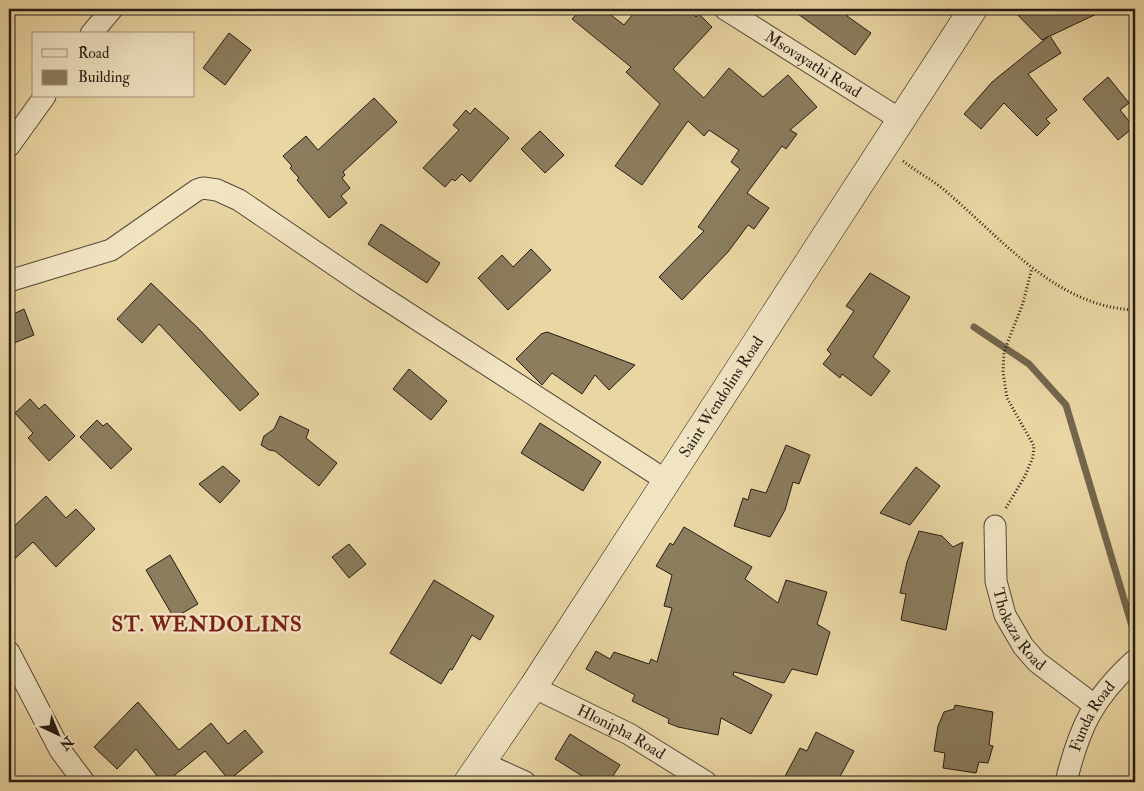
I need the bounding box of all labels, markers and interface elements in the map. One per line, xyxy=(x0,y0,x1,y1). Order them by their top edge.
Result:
street label: Msovayathi Road xyxy=(761,27,865,102)
legend xyxy=(32,32,195,98)
text: Road xyxy=(78,44,110,63)
text: Building xyxy=(78,68,130,87)
street label: Saint Wendolins Road xyxy=(675,332,768,461)
street label: Thokaza Road xyxy=(988,586,1050,675)
district label: ST. WENDOLINS xyxy=(111,611,303,638)
street label: Funda Road xyxy=(1065,677,1119,754)
street label: Hlonipha Road xyxy=(574,700,669,764)
north arrow xyxy=(32,708,82,758)
text: N xyxy=(56,732,78,754)

